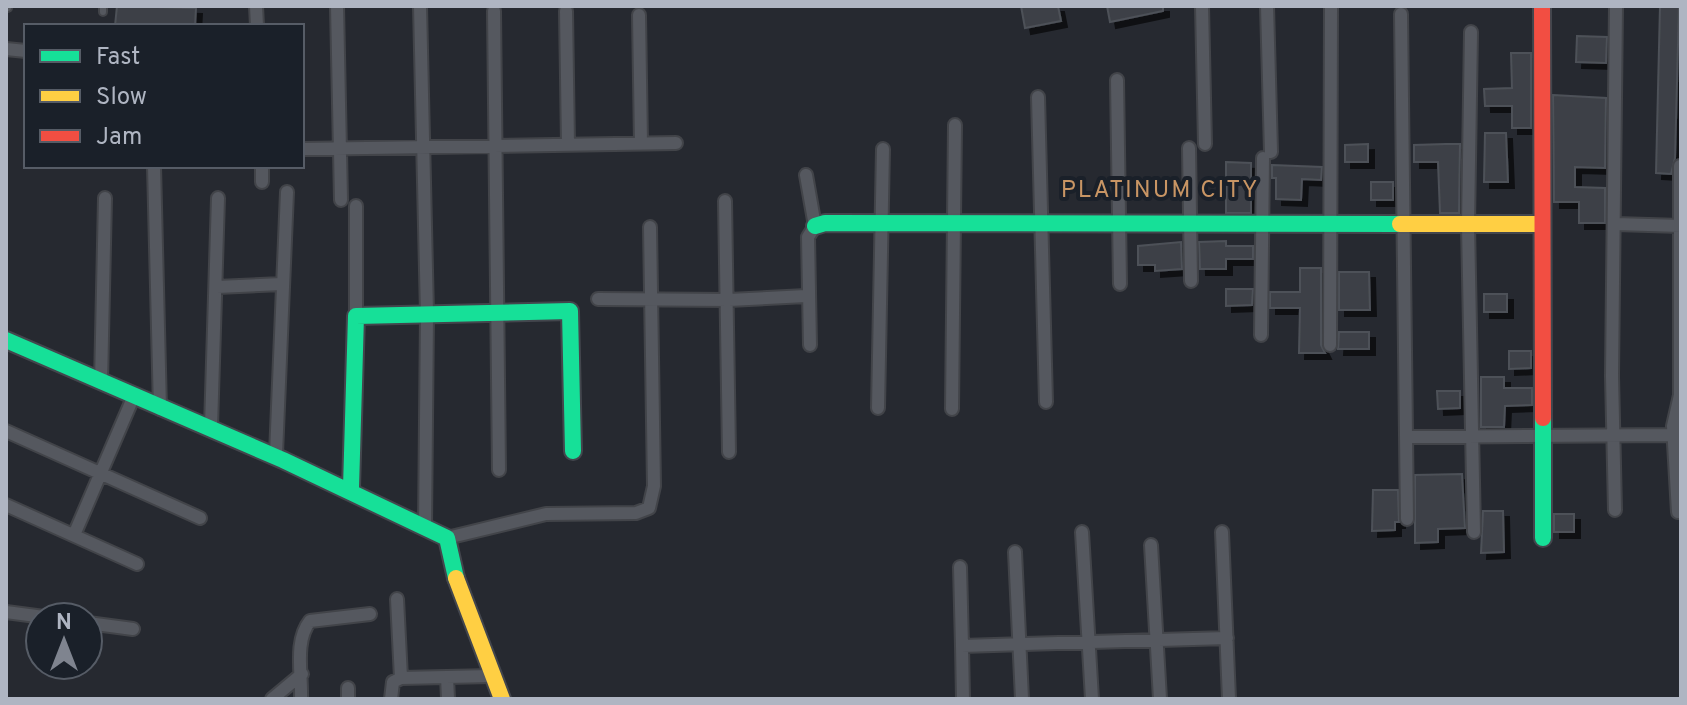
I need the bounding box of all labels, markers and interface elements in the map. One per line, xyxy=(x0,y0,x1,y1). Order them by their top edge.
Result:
legend xyxy=(24,24,304,168)
text: Fast xyxy=(96,43,140,73)
text: Slow xyxy=(96,83,147,113)
text: Jam xyxy=(96,123,142,153)
district label: PLATINUM CITY xyxy=(1061,176,1259,206)
north arrow xyxy=(24,601,104,681)
text: N xyxy=(56,610,72,637)

